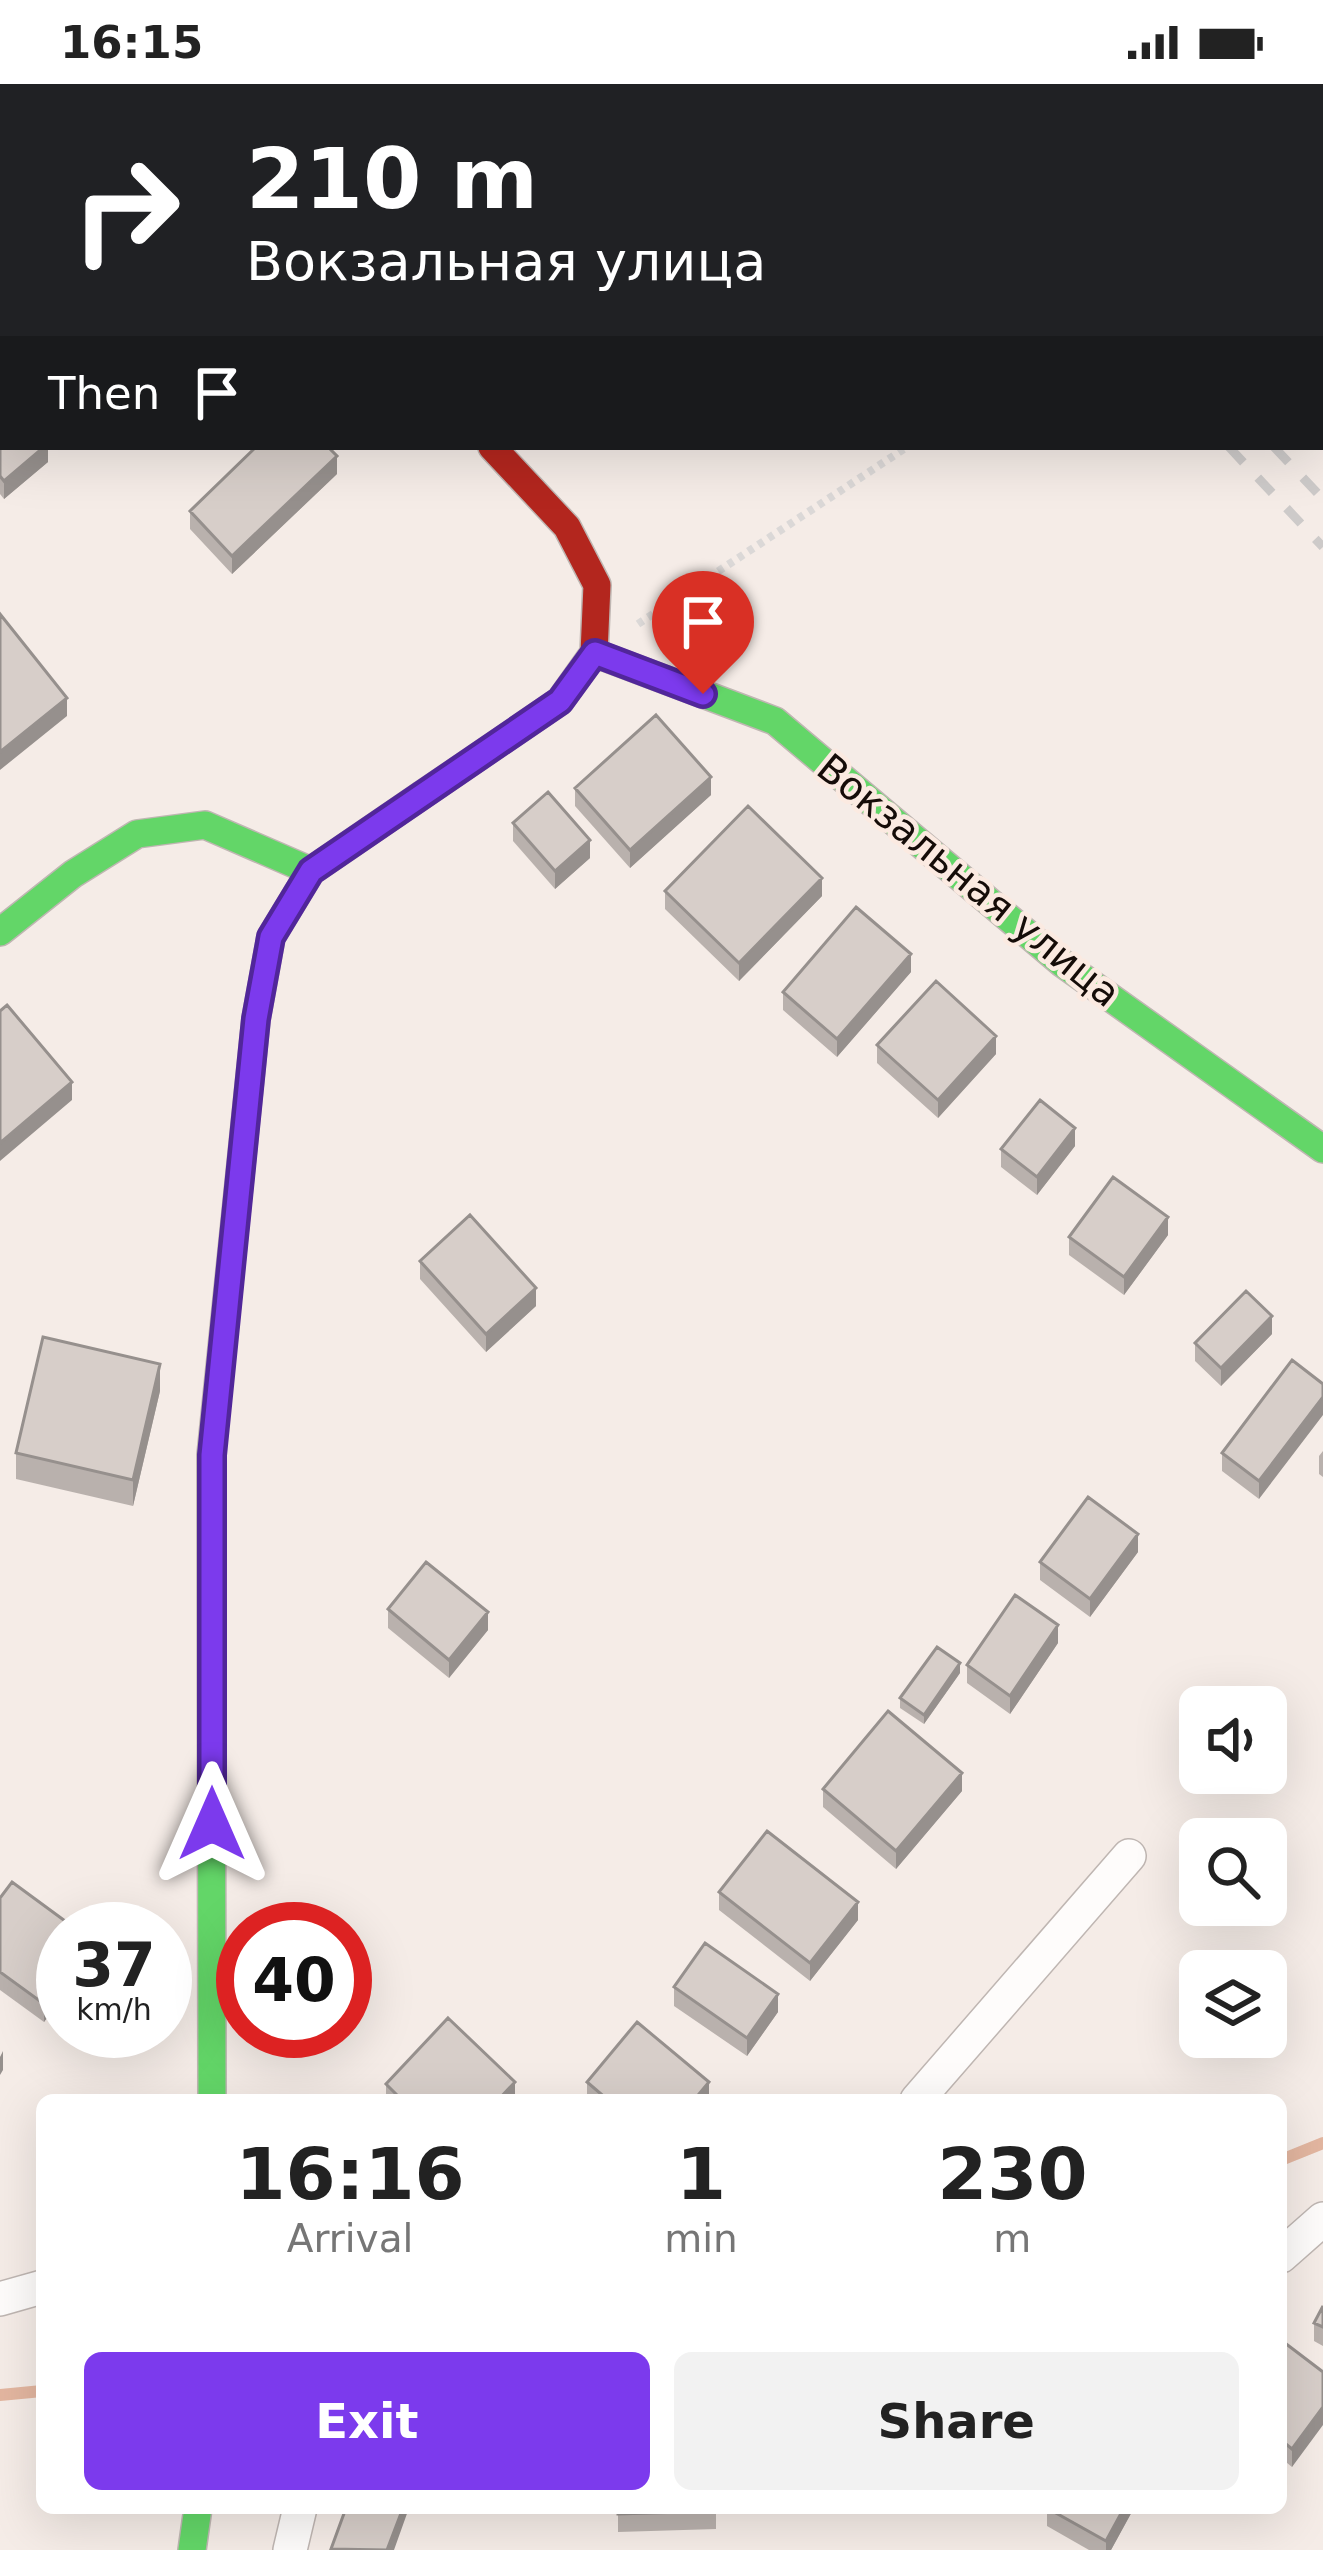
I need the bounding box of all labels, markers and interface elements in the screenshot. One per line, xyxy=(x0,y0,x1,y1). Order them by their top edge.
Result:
text: 16:15 xyxy=(60,16,203,69)
text: 210 m xyxy=(246,130,538,228)
icon: right xyxy=(48,132,204,288)
text: Вокзальная улица xyxy=(246,230,766,293)
icon: arrive xyxy=(184,360,250,426)
text: Then xyxy=(48,367,160,420)
pin xyxy=(652,571,754,694)
icon: arrive xyxy=(670,589,736,655)
street label: Вокзальная улица xyxy=(809,745,1129,1016)
map controls xyxy=(1179,1686,1287,2058)
button: sound xyxy=(1179,1686,1287,1794)
position arrow xyxy=(149,1761,275,1887)
button: search xyxy=(1179,1818,1287,1926)
speed limit sign: 40 xyxy=(216,1902,372,2058)
text: 37 xyxy=(72,1930,156,2000)
button: layers xyxy=(1179,1950,1287,2058)
text: km/h xyxy=(76,1992,152,2027)
text: 16:16 xyxy=(235,2132,465,2216)
text: 1 xyxy=(676,2132,726,2216)
text: 230 xyxy=(937,2132,1087,2216)
text: Arrival xyxy=(287,2216,413,2261)
text: min xyxy=(664,2216,738,2261)
text: m xyxy=(993,2216,1031,2261)
button: Exit xyxy=(84,2352,650,2490)
button: Share xyxy=(674,2352,1239,2490)

